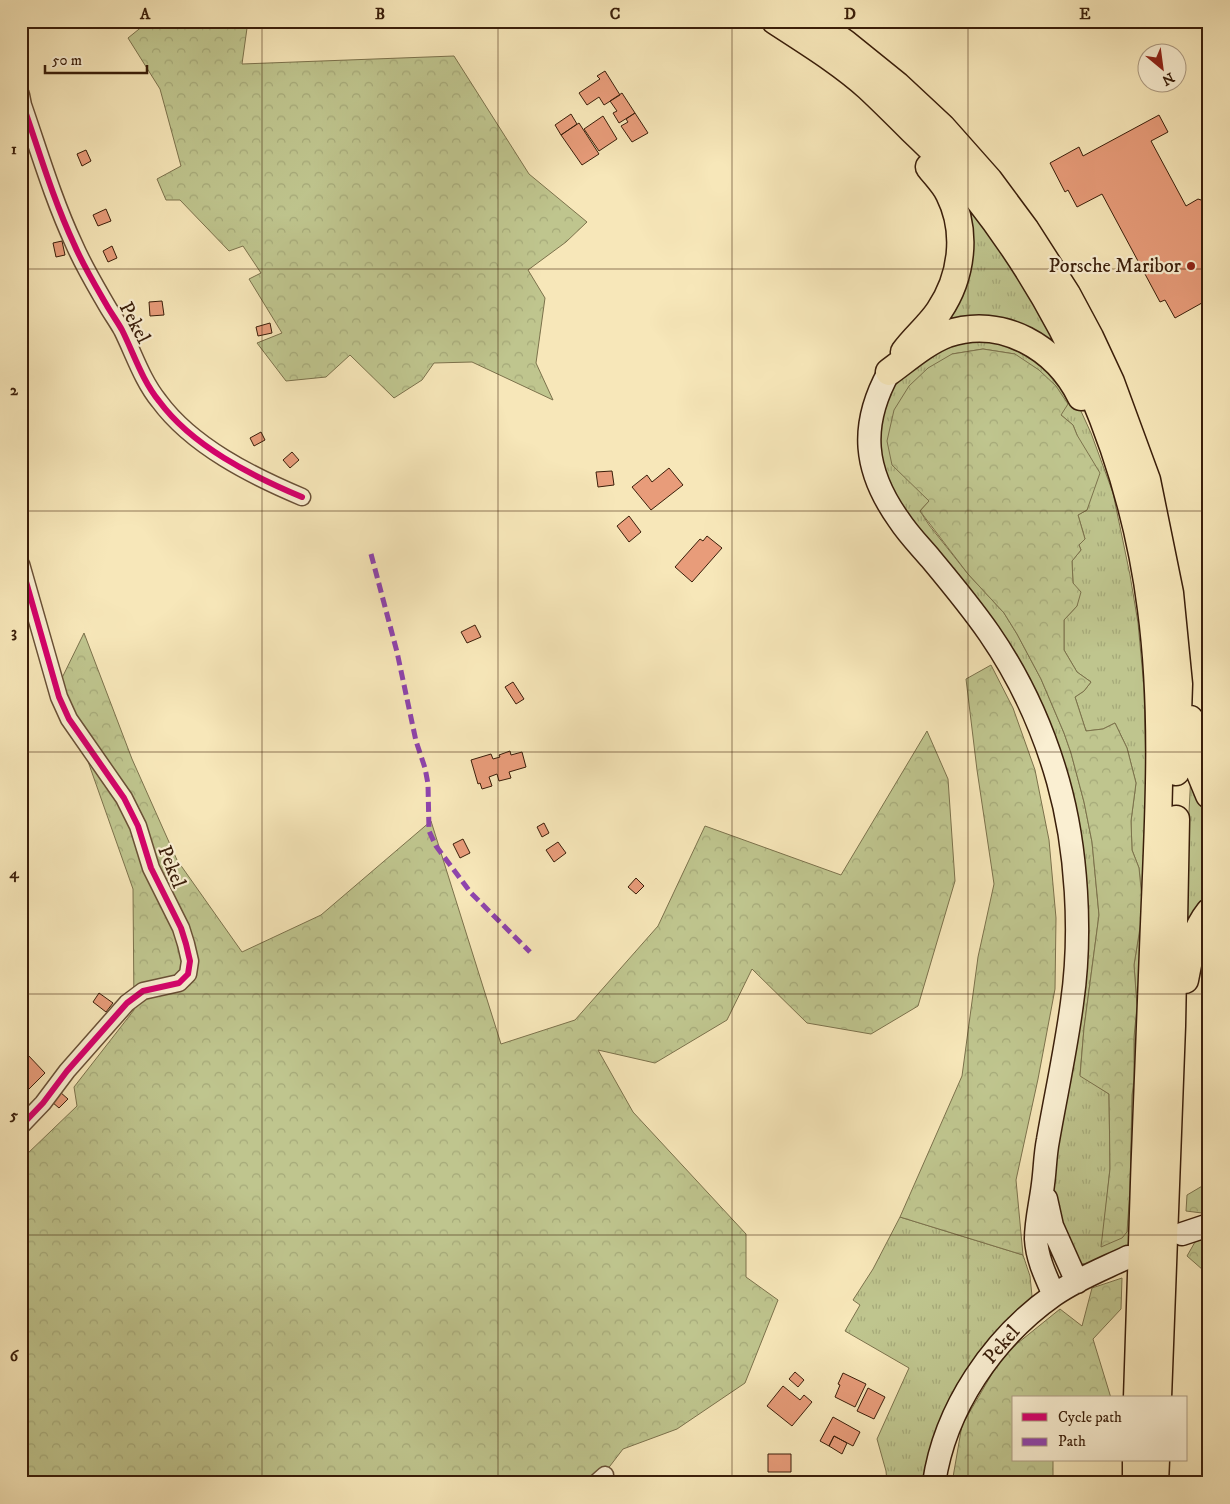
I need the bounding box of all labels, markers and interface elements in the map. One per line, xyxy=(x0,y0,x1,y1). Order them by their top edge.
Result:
text: A xyxy=(139,4,151,24)
text: B xyxy=(375,4,385,24)
text: C xyxy=(610,4,620,24)
text: D xyxy=(844,4,856,24)
text: E xyxy=(1079,4,1091,24)
scale bar xyxy=(45,42,148,74)
north arrow xyxy=(1138,42,1188,92)
text: 50 m xyxy=(52,51,82,70)
text: N xyxy=(1158,68,1177,89)
text: 1 xyxy=(11,139,17,159)
place label: Porsche Maribor xyxy=(1049,254,1182,279)
marker: Porsche Maribor xyxy=(1185,260,1197,272)
street label: Pekel xyxy=(113,298,155,348)
text: 2 xyxy=(10,380,19,400)
text: 3 xyxy=(11,622,17,642)
street label: Pekel xyxy=(151,842,191,892)
text: 4 xyxy=(8,863,19,883)
text: 5 xyxy=(9,1105,18,1125)
street label: Pekel xyxy=(978,1320,1026,1370)
text: 6 xyxy=(10,1346,20,1366)
legend xyxy=(1012,1396,1188,1462)
text: Cycle path xyxy=(1058,1408,1122,1427)
text: Path xyxy=(1058,1432,1086,1451)

